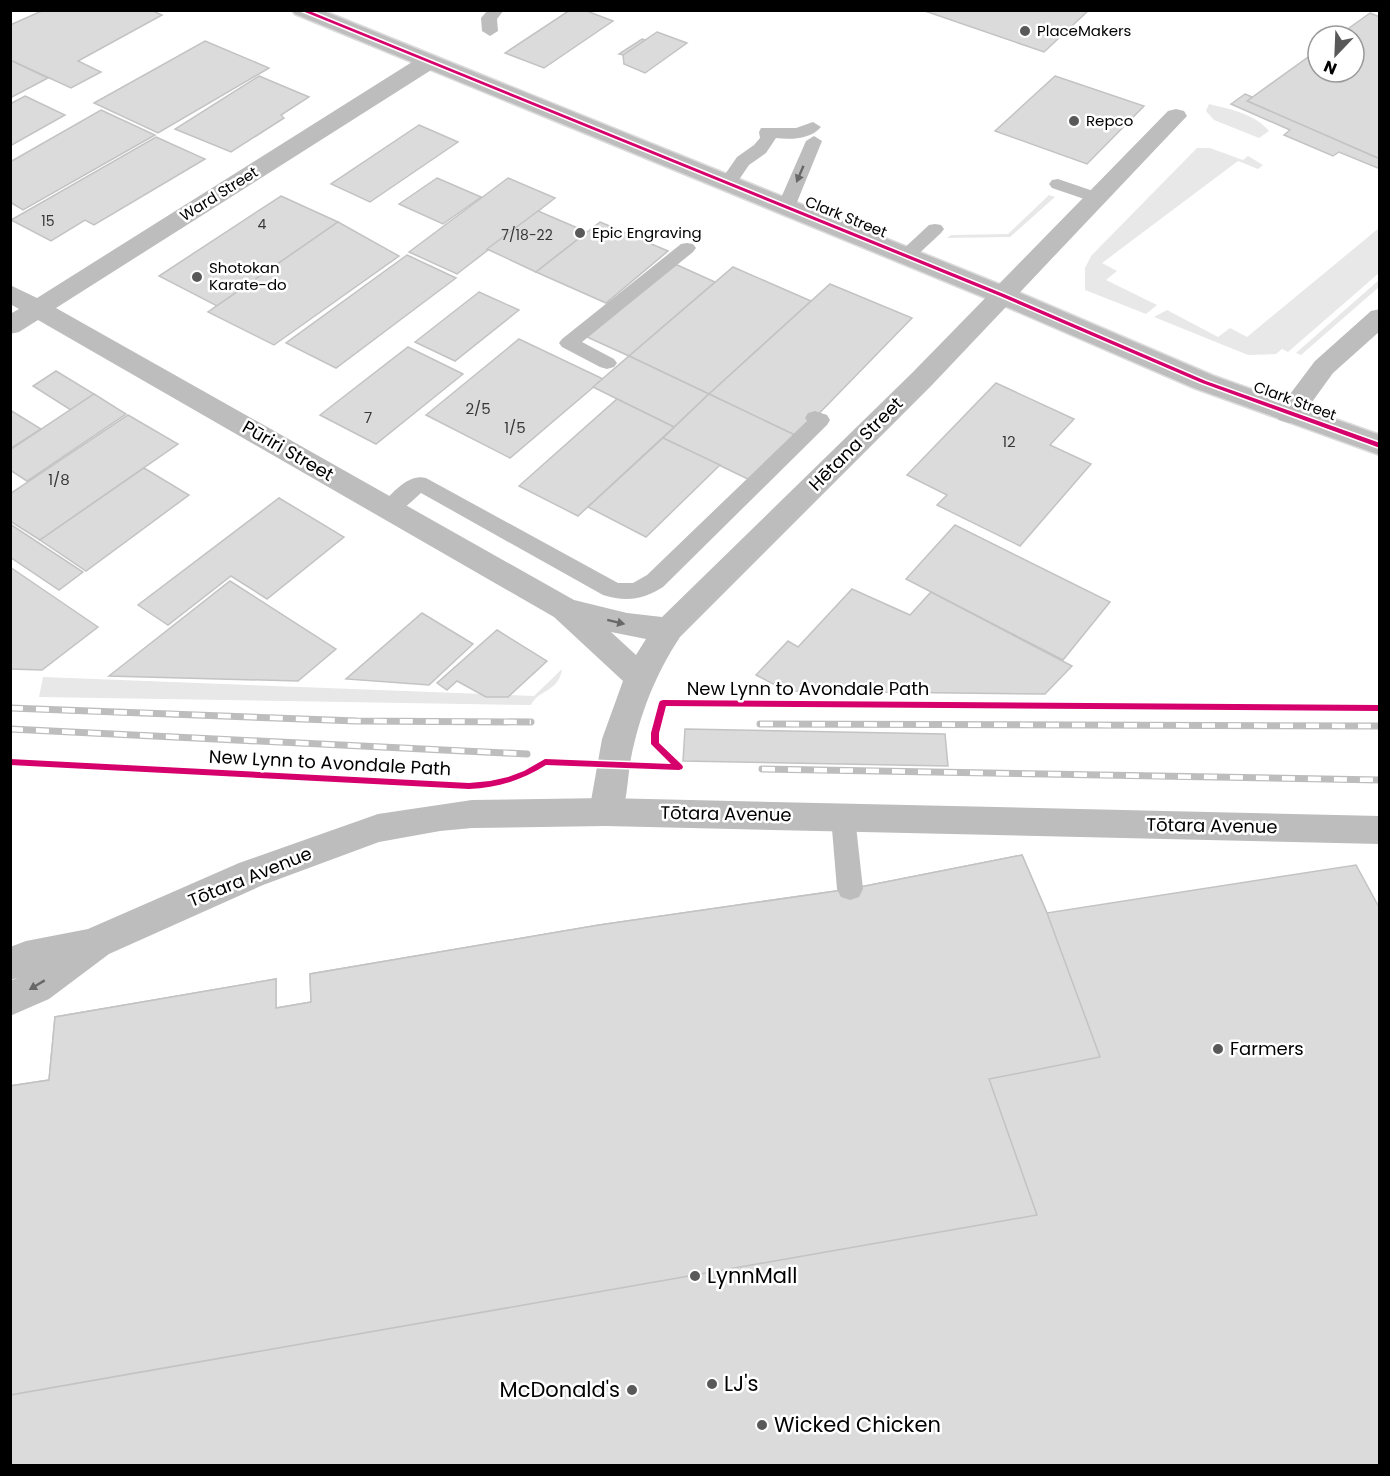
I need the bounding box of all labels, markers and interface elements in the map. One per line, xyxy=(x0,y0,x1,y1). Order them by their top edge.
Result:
place label: PlaceMakers xyxy=(1037,20,1132,41)
marker: PlaceMakers xyxy=(1018,24,1032,38)
north arrow xyxy=(1306,24,1366,84)
text: N xyxy=(1320,54,1340,80)
place label: Repco xyxy=(1086,110,1133,131)
marker: Repco xyxy=(1067,114,1081,128)
street label: Ward Street xyxy=(176,161,262,226)
one-way arrow xyxy=(795,166,805,184)
street label: Clark Street xyxy=(802,191,890,243)
house number: 15 xyxy=(41,211,55,231)
house number: 4 xyxy=(258,214,267,234)
place label: Epic Engraving xyxy=(592,222,702,243)
house number: 7/18-22 xyxy=(501,225,553,245)
marker: Epic Engraving xyxy=(573,226,587,240)
place label: Shotokan Karate-do xyxy=(209,257,287,295)
marker: Shotokan Karate-do xyxy=(190,270,204,284)
street label: Clark Street xyxy=(1251,376,1339,425)
street label: Hētana Street xyxy=(803,391,908,496)
house number: 2/5 xyxy=(465,398,491,419)
house number: 7 xyxy=(364,407,372,428)
street label: Pūriri Street xyxy=(238,414,339,487)
house number: 1/5 xyxy=(504,417,526,438)
house number: 12 xyxy=(1002,431,1016,452)
house number: 1/8 xyxy=(48,469,70,490)
one-way arrow xyxy=(607,618,625,627)
street label: New Lynn to Avondale Path xyxy=(687,676,929,701)
street label: New Lynn to Avondale Path xyxy=(208,744,452,781)
street label: Tōtara Avenue xyxy=(660,800,792,827)
street label: Tōtara Avenue xyxy=(1146,812,1278,839)
street label: Tōtara Avenue xyxy=(184,840,315,913)
one-way arrow xyxy=(28,980,45,990)
place label: Farmers xyxy=(1230,1036,1304,1061)
marker: Farmers xyxy=(1211,1042,1225,1056)
place label: LynnMall xyxy=(707,1261,797,1290)
marker: LynnMall xyxy=(688,1269,702,1283)
place label: LJ's xyxy=(724,1369,759,1398)
place label: McDonald's xyxy=(500,1375,620,1404)
marker: LJ's xyxy=(705,1377,719,1391)
marker: McDonald's xyxy=(625,1383,639,1397)
place label: Wicked Chicken xyxy=(774,1410,941,1439)
marker: Wicked Chicken xyxy=(755,1418,769,1432)

